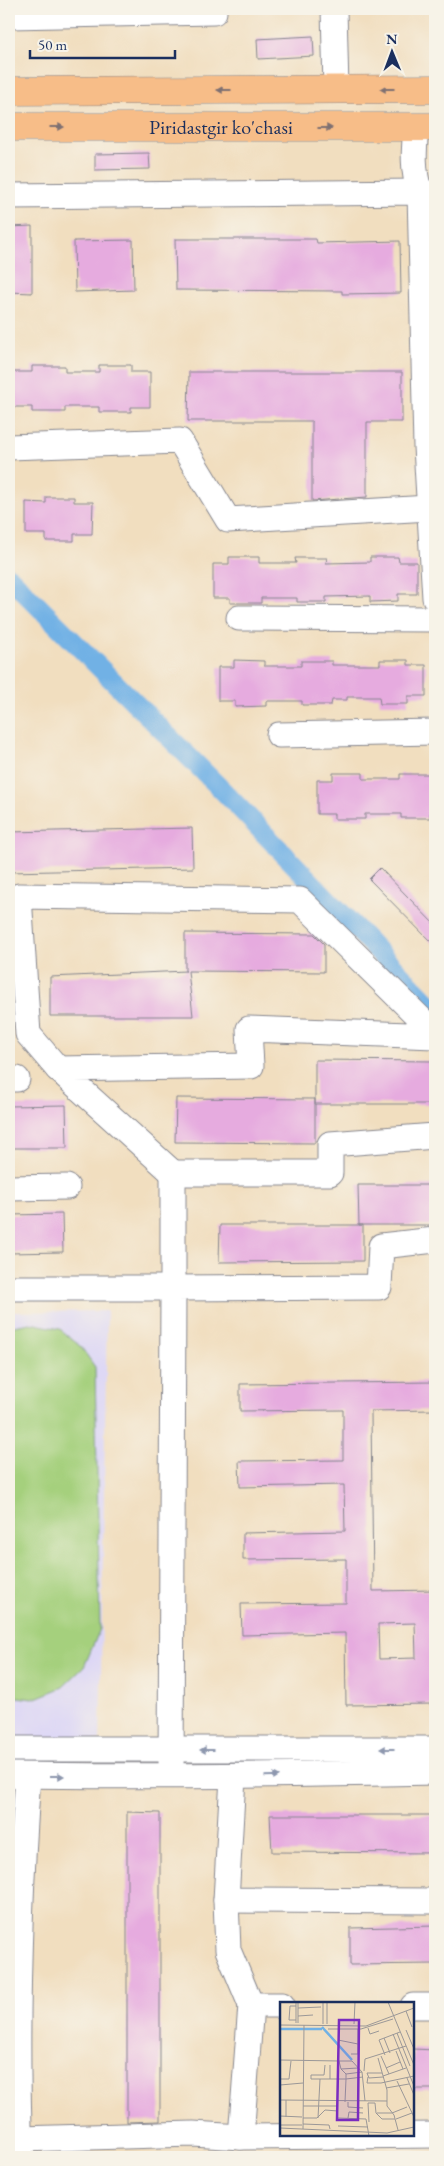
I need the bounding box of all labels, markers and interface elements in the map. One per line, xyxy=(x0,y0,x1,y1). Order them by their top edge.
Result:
scale bar xyxy=(30,28,175,60)
north arrow xyxy=(366,28,416,78)
text: N xyxy=(386,30,398,48)
text: 50 m xyxy=(38,35,67,54)
one-way arrow xyxy=(378,85,394,93)
one-way arrow xyxy=(216,86,232,94)
street label: Piridastgir ko'chasi xyxy=(149,114,293,140)
one-way arrow xyxy=(50,123,66,131)
one-way arrow xyxy=(317,124,333,132)
one-way arrow xyxy=(378,1745,394,1753)
one-way arrow xyxy=(198,1746,214,1754)
one-way arrow xyxy=(50,1771,66,1779)
one-way arrow xyxy=(265,1772,281,1780)
inset map xyxy=(280,2002,414,2136)

